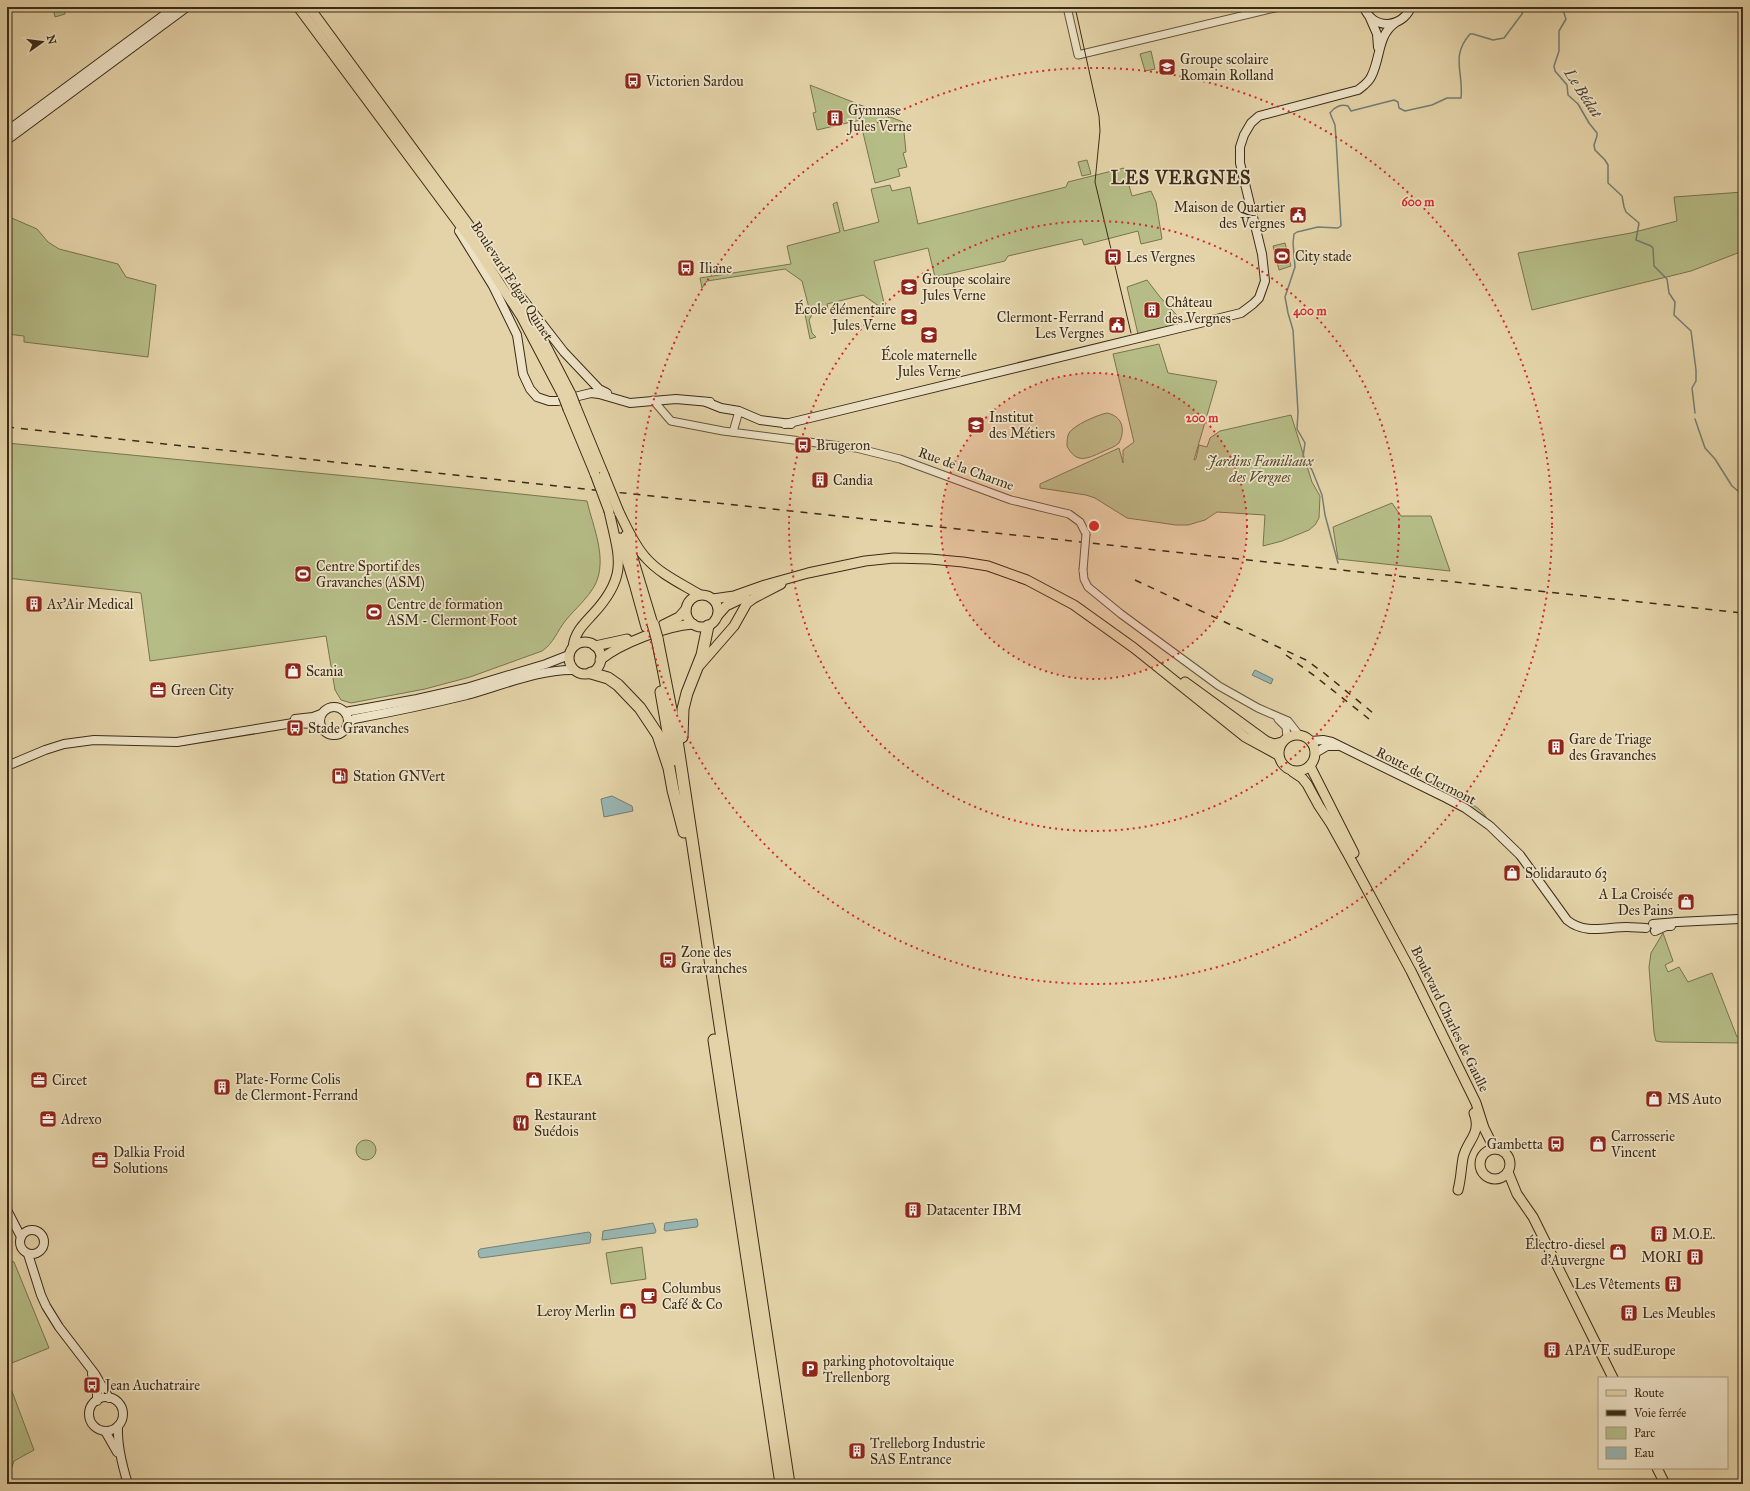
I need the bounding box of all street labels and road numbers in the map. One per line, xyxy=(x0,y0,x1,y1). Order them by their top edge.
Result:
street label: Boulevard Edgar Quinet xyxy=(467,218,557,344)
street label: Rue de la Charme xyxy=(916,444,1016,494)
street label: Route de Clermont xyxy=(1373,744,1479,809)
street label: Boulevard Charles de Gaulle xyxy=(1407,943,1493,1095)

